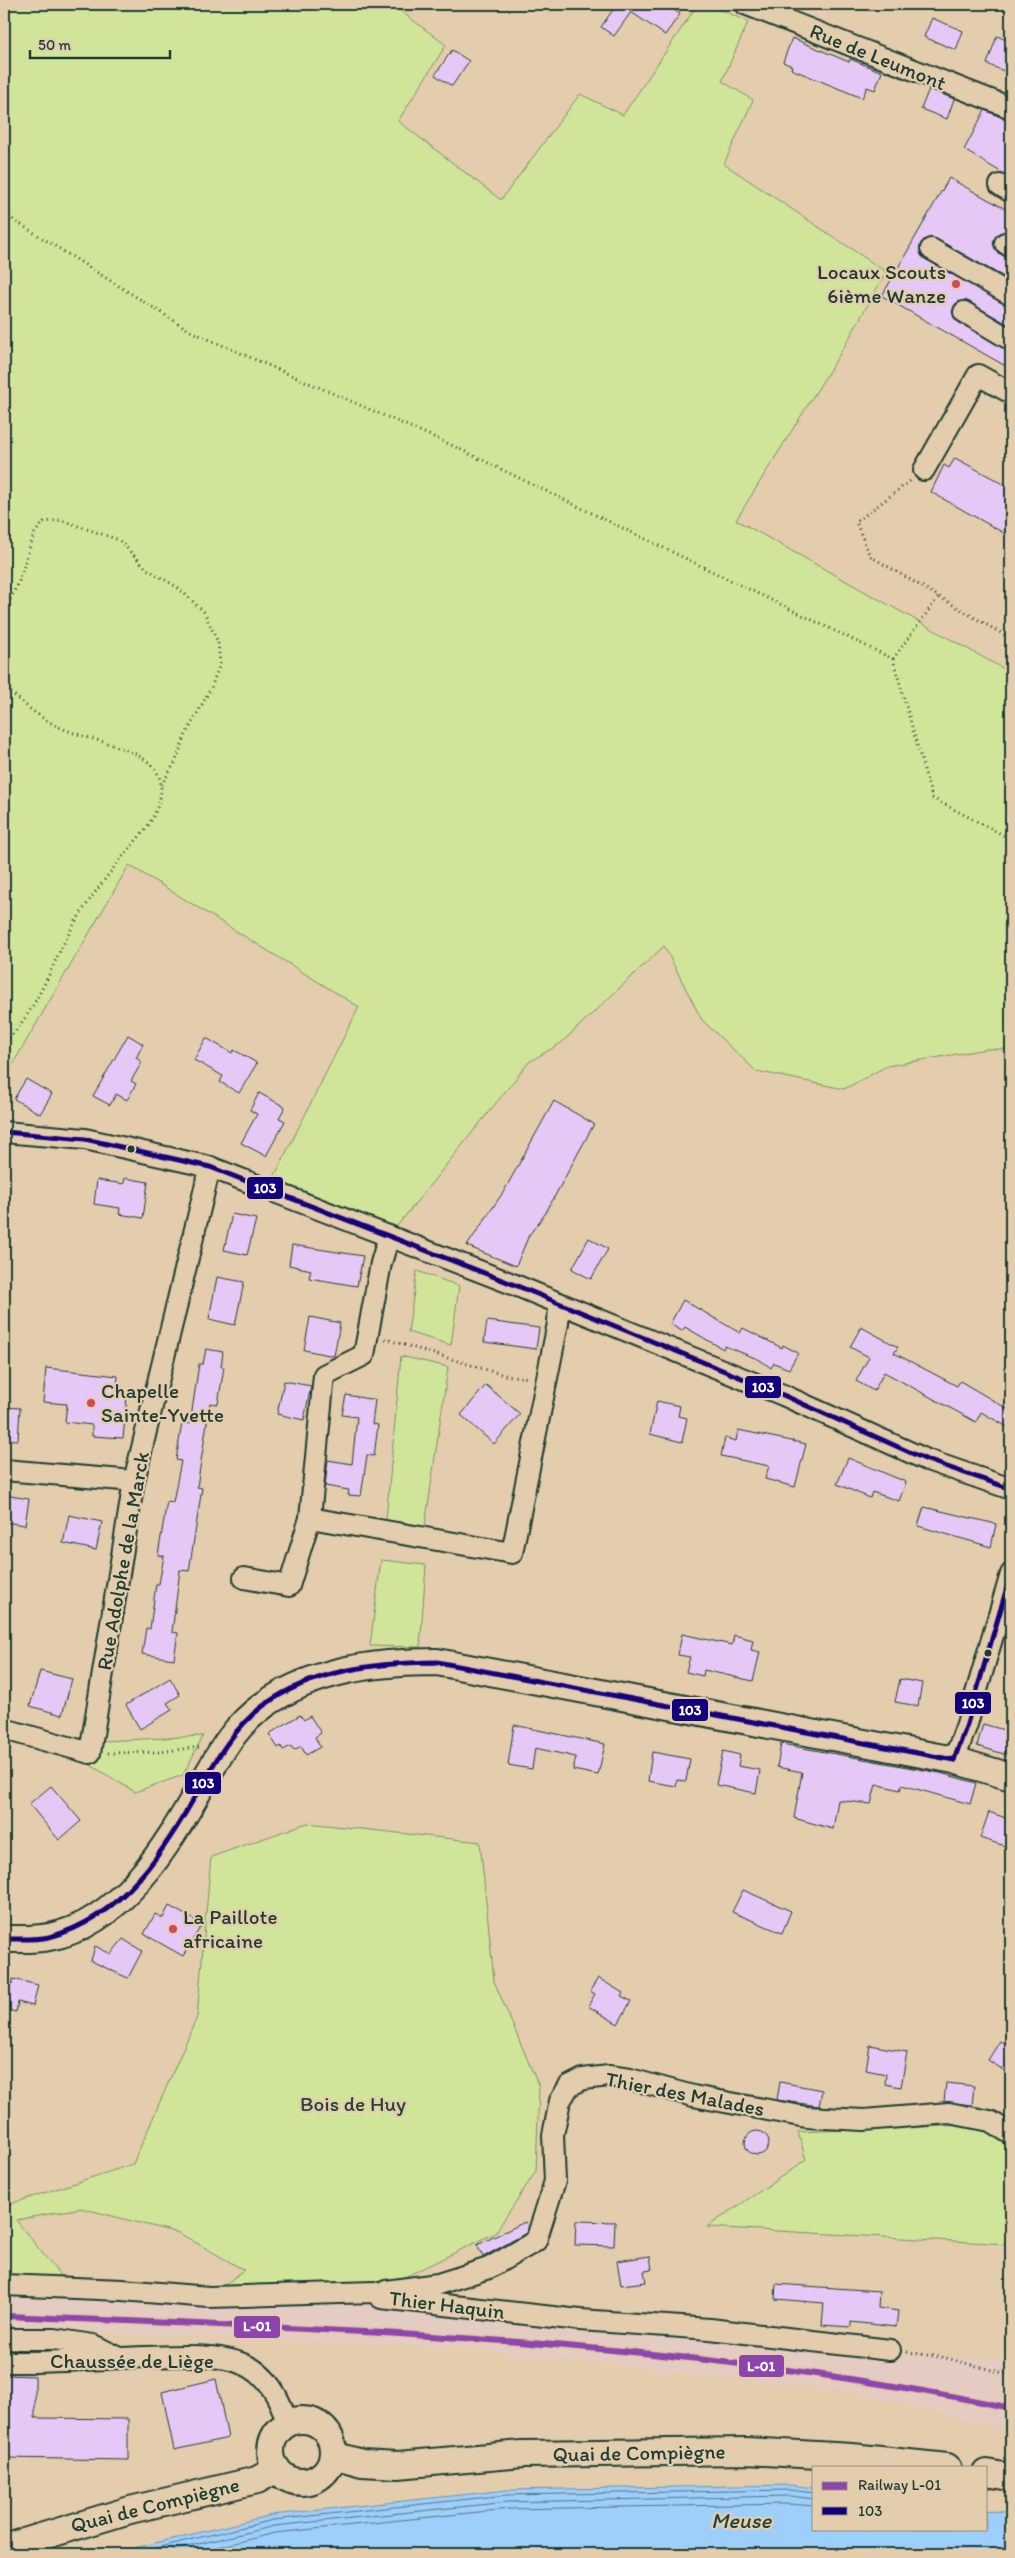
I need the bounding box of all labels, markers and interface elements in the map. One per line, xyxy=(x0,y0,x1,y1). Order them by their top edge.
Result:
street label: Rue de Leumont xyxy=(806,18,950,95)
scale bar xyxy=(30,28,170,60)
text: 50 m xyxy=(38,36,71,54)
place label: Locaux Scouts 6ième Wanze xyxy=(817,259,946,308)
marker: Locaux Scouts 6ième Wanze xyxy=(950,278,962,290)
unlabelled marker xyxy=(126,1144,136,1154)
line badge: 103 xyxy=(246,1176,284,1200)
text: 103 xyxy=(254,1180,277,1197)
line badge: 103 xyxy=(744,1375,782,1399)
place label: Chapelle Sainte-Yvette xyxy=(101,1378,224,1427)
text: 103 xyxy=(752,1379,775,1396)
marker: Chapelle Sainte-Yvette xyxy=(85,1397,97,1409)
street label: Rue Adolphe de la Marck xyxy=(91,1450,154,1672)
unlabelled marker xyxy=(983,1648,993,1658)
line badge: 103 xyxy=(954,1691,992,1715)
text: 103 xyxy=(962,1695,985,1712)
line badge: 103 xyxy=(671,1698,709,1722)
text: 103 xyxy=(679,1702,702,1719)
line badge: 103 xyxy=(184,1771,222,1795)
text: 103 xyxy=(192,1775,215,1792)
place label: La Paillote africaine xyxy=(183,1904,277,1953)
marker: La Paillote africaine xyxy=(167,1923,179,1935)
street label: Thier des Malades xyxy=(604,2066,767,2121)
park label: Bois de Huy xyxy=(300,2091,406,2116)
street label: Thier Haquin xyxy=(388,2285,506,2324)
line badge: L-01 xyxy=(233,2315,281,2339)
text: L-01 xyxy=(243,2318,271,2335)
street label: Chaussée de Liège xyxy=(50,2348,214,2373)
line badge: L-01 xyxy=(738,2354,785,2378)
text: L-01 xyxy=(747,2358,775,2375)
street label: Quai de Compiègne xyxy=(552,2438,726,2467)
legend xyxy=(812,2466,988,2530)
street label: Quai de Compiègne xyxy=(68,2471,242,2538)
text: Railway L-01 xyxy=(858,2476,941,2494)
text: 103 xyxy=(858,2502,882,2520)
water label: Meuse xyxy=(711,2507,772,2534)

